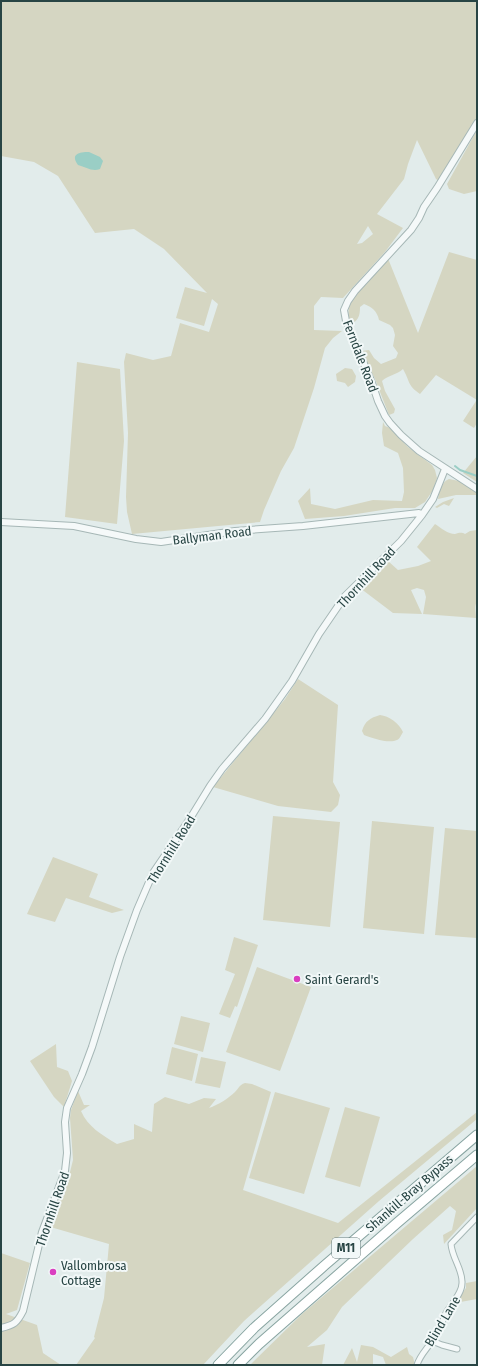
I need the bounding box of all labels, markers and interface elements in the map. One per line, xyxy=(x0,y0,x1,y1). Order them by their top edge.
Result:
street label: Ferndale Road xyxy=(340,318,381,394)
street label: Ballyman Road xyxy=(172,523,252,548)
street label: Thornhill Road xyxy=(334,544,398,611)
street label: Thornhill Road xyxy=(144,812,198,886)
place label: Saint Gerard's xyxy=(305,972,379,987)
marker: Saint Gerard's xyxy=(292,974,302,984)
street label: Shankill-Bray Bypass xyxy=(363,1151,456,1235)
street label: Thornhill Road xyxy=(33,1170,72,1249)
road number: M11 xyxy=(332,1238,360,1258)
place label: Vallombrosa Cottage xyxy=(61,1258,127,1288)
marker: Vallombrosa Cottage xyxy=(48,1267,58,1277)
street label: Blind Lane xyxy=(422,1293,463,1349)

